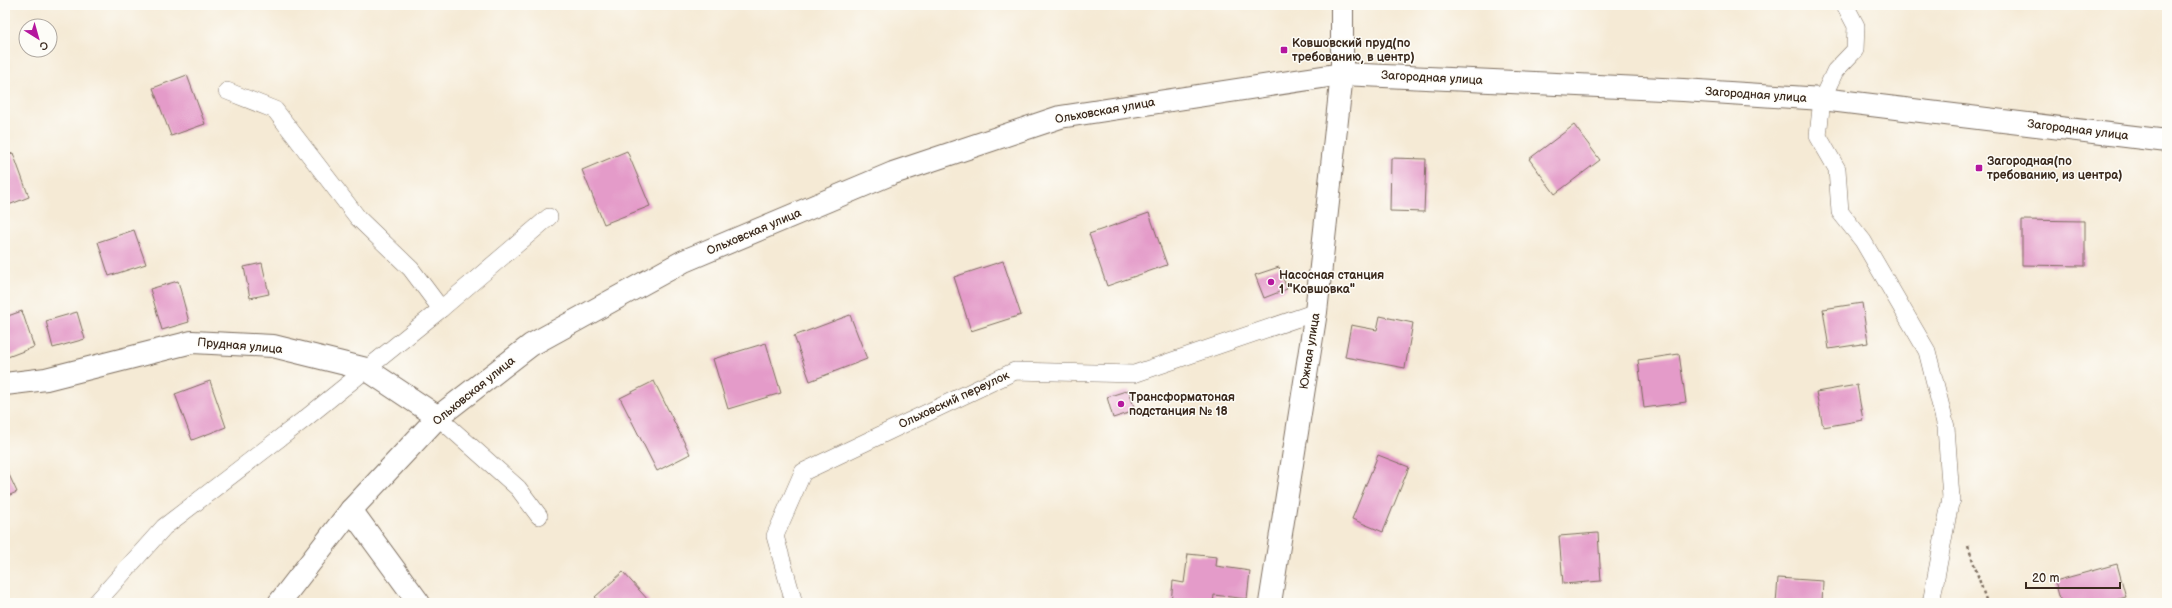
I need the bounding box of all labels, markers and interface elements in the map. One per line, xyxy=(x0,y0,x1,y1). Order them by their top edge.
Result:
north arrow xyxy=(18,18,58,58)
place label: Ковшовский пруд(по требованию, в центр) xyxy=(1292,36,1415,65)
text: С xyxy=(36,38,51,53)
marker: Ковшовский пруд(по требованию, в центр) xyxy=(1279,45,1289,55)
street label: Загородная улица xyxy=(1381,68,1483,88)
street label: Загородная улица xyxy=(1705,84,1807,106)
street label: Ольховская улица xyxy=(1054,95,1156,127)
street label: Загородная улица xyxy=(2027,116,2129,144)
place label: Загородная(по требованию, из центра) xyxy=(1987,154,2122,183)
marker: Загородная(по требованию, из центра) xyxy=(1974,163,1984,173)
street label: Ольховская улица xyxy=(704,205,804,259)
place label: Насосная станция 1 "Ковшовка" xyxy=(1279,268,1384,297)
marker: Насосная станция 1 "Ковшовка" xyxy=(1266,277,1276,287)
street label: Южная улица xyxy=(1297,312,1323,390)
street label: Прудная улица xyxy=(197,335,283,357)
street label: Ольховская улица xyxy=(430,353,518,429)
street label: Ольховский переулок xyxy=(896,368,1012,432)
place label: Трансформатоная подстанция № 18 xyxy=(1129,390,1235,419)
marker: Трансформатоная подстанция № 18 xyxy=(1116,399,1126,409)
scale bar xyxy=(2026,564,2120,590)
text: 20 m xyxy=(2032,571,2059,586)

